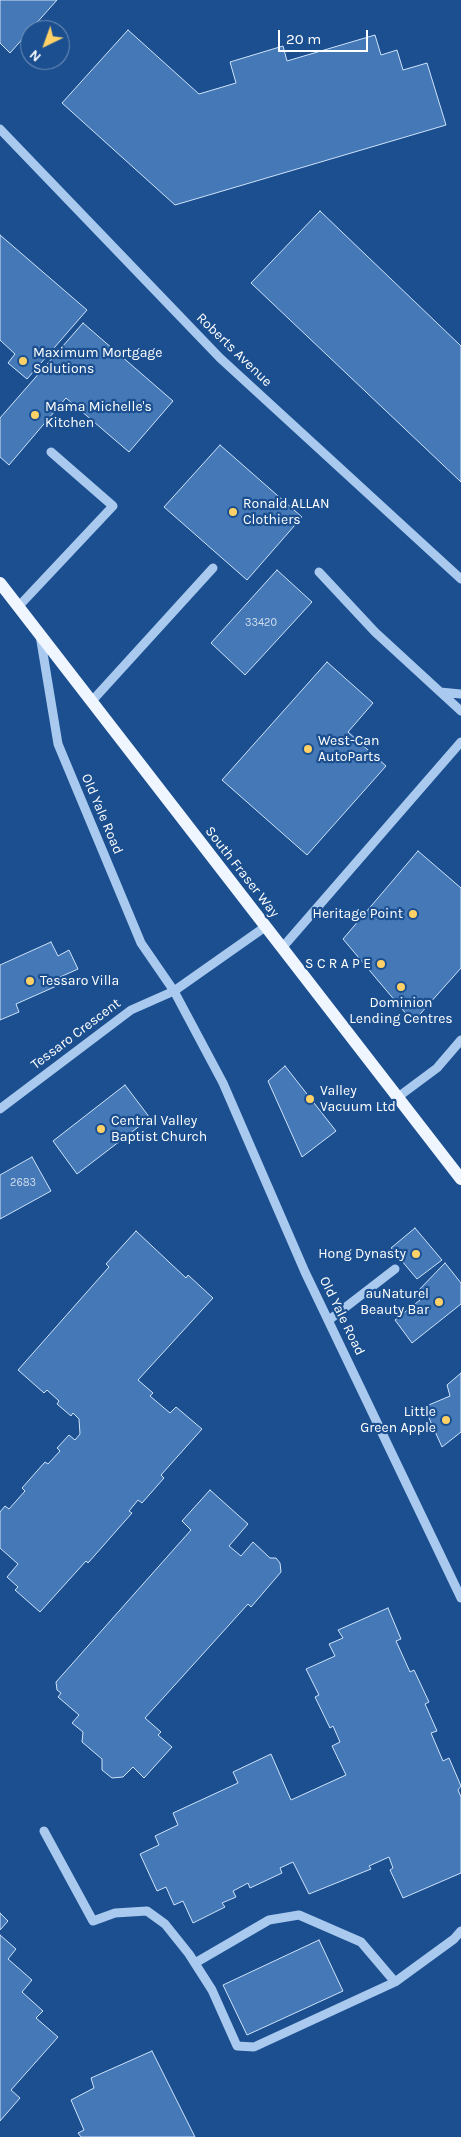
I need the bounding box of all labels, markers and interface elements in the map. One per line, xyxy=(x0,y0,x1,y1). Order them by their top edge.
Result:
north arrow xyxy=(20,20,70,70)
scale bar xyxy=(281,20,371,52)
text: 20 m xyxy=(286,30,321,48)
text: N xyxy=(26,46,45,65)
street label: Roberts Avenue xyxy=(193,310,275,390)
place label: Maximum Mortgage Solutions xyxy=(33,345,162,378)
marker: Maximum Mortgage Solutions xyxy=(17,355,29,367)
place label: Mama Michelle's Kitchen xyxy=(45,399,152,432)
marker: Mama Michelle's Kitchen xyxy=(29,409,41,421)
place label: Ronald ALLAN Clothiers xyxy=(243,496,330,528)
marker: Ronald ALLAN Clothiers xyxy=(227,506,239,518)
house number: 33420 xyxy=(245,616,277,630)
place label: West-Can AutoParts xyxy=(318,733,381,766)
marker: West-Can AutoParts xyxy=(302,743,314,755)
street label: Old Yale Road xyxy=(78,771,126,857)
street label: South Fraser Way xyxy=(201,823,283,921)
place label: Heritage Point xyxy=(313,906,403,922)
marker: Heritage Point xyxy=(407,908,419,920)
place label: S C R A P E xyxy=(305,956,371,972)
marker: S C R A P E xyxy=(375,958,387,970)
place label: Tessaro Villa xyxy=(40,973,119,989)
marker: Tessaro Villa xyxy=(24,975,36,987)
marker: Dominion Lending Centres xyxy=(395,981,407,993)
street label: Tessaro Crescent xyxy=(28,995,124,1073)
place label: Dominion Lending Centres xyxy=(349,995,453,1028)
place label: Valley Vacuum Ltd xyxy=(320,1083,396,1116)
marker: Valley Vacuum Ltd xyxy=(304,1093,316,1105)
place label: Central Valley Baptist Church xyxy=(111,1113,207,1146)
marker: Central Valley Baptist Church xyxy=(95,1123,107,1135)
house number: 2683 xyxy=(10,1176,36,1190)
place label: Hong Dynasty xyxy=(318,1246,406,1262)
marker: Hong Dynasty xyxy=(410,1248,422,1260)
street label: Old Yale Road xyxy=(316,1274,368,1358)
place label: auNaturel Beauty Bar xyxy=(360,1286,429,1318)
marker: auNaturel Beauty Bar xyxy=(433,1296,445,1308)
place label: Little Green Apple xyxy=(360,1404,436,1436)
marker: Little Green Apple xyxy=(440,1414,452,1426)

